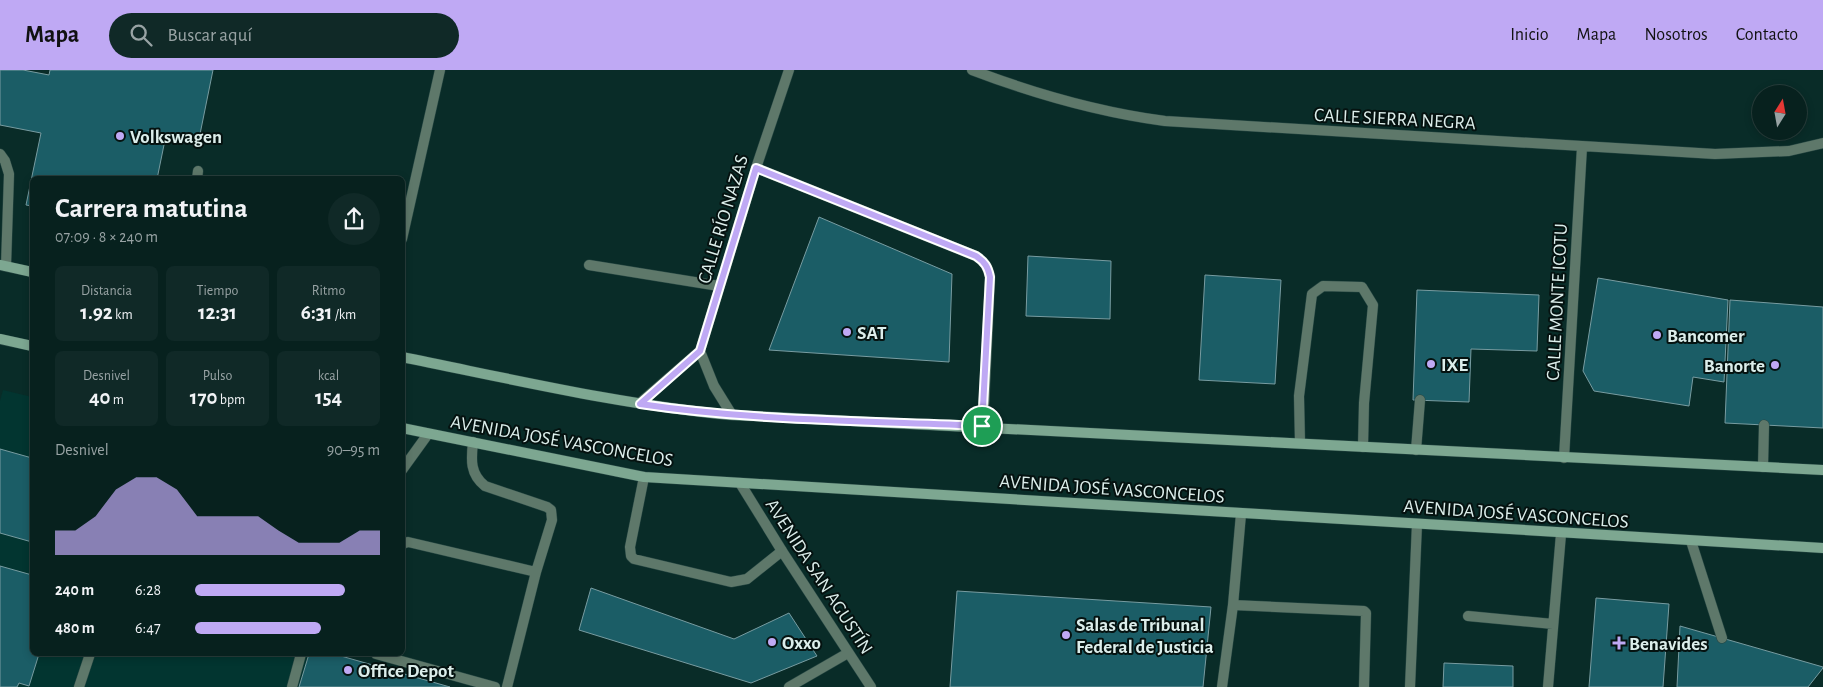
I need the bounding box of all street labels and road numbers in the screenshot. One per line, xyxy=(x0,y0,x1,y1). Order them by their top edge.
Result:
street label: CALLE SIERRA NEGRA xyxy=(1313,106,1476,133)
street label: CALLE RÍO NAZAS xyxy=(693,152,752,286)
street label: CALLE MONTE ICOTU xyxy=(1544,223,1571,381)
street label: AVENIDA JOSÉ VASCONCELOS xyxy=(449,411,675,470)
street label: AVENIDA JOSÉ VASCONCELOS xyxy=(999,470,1225,507)
street label: AVENIDA SAN AGUSTÍN xyxy=(762,495,878,658)
street label: AVENIDA JOSÉ VASCONCELOS xyxy=(1403,495,1629,532)

